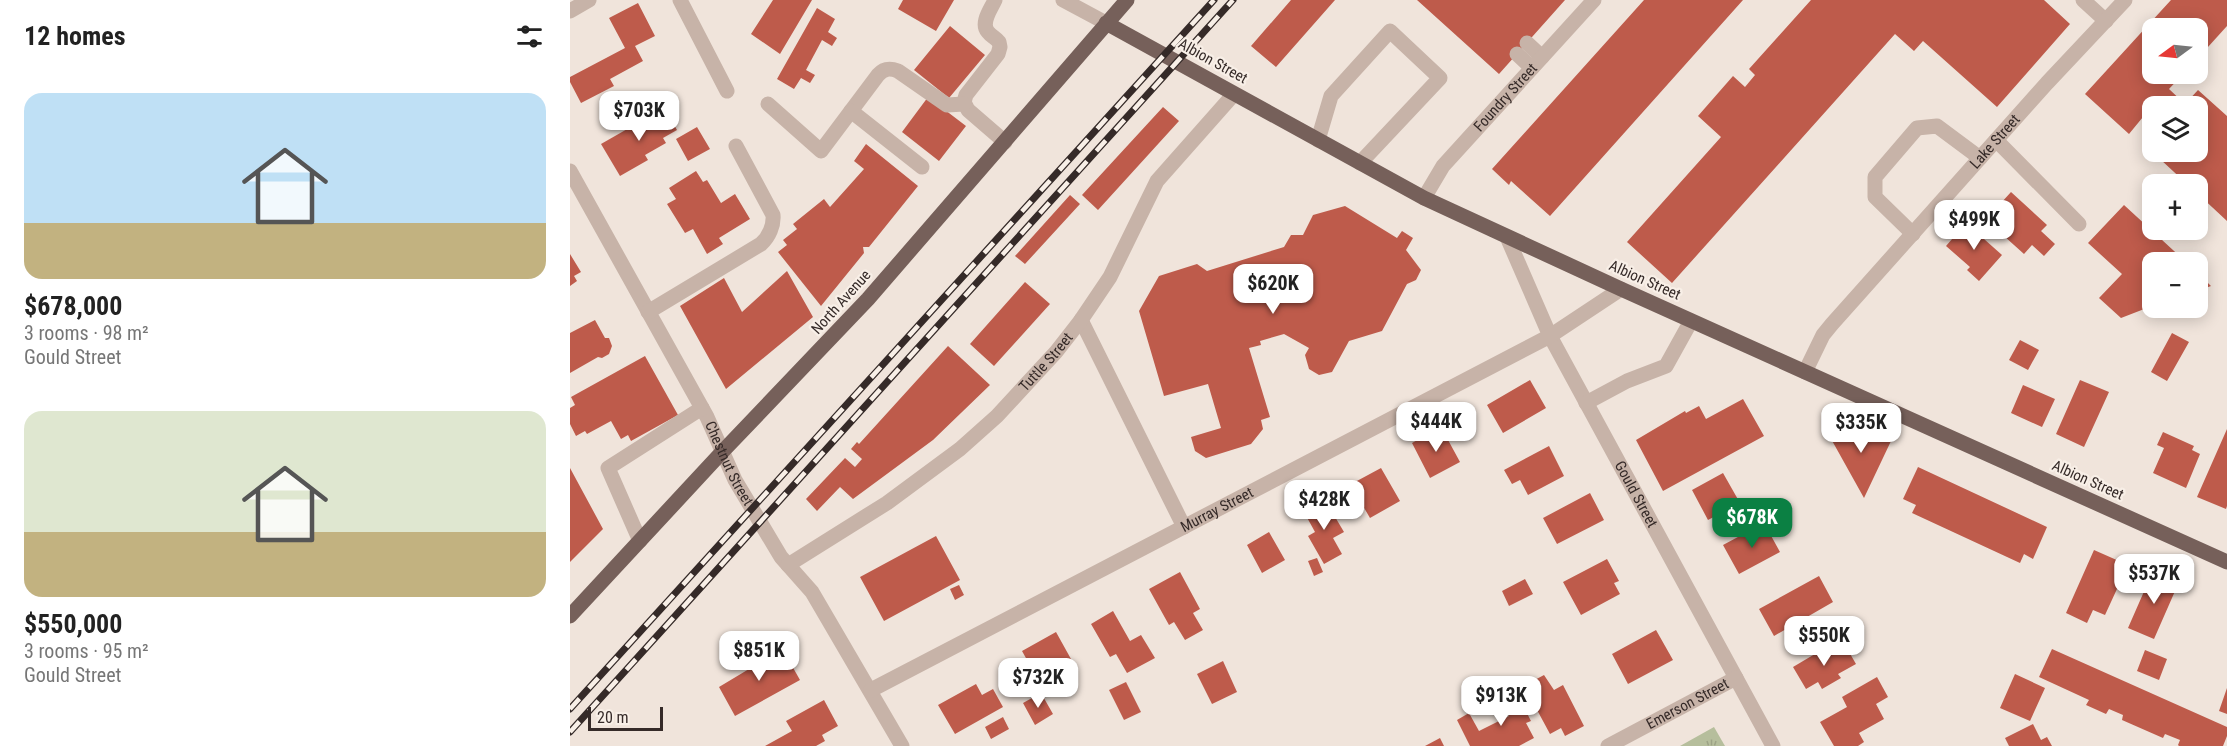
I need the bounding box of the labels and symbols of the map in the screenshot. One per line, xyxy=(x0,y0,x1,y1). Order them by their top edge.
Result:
north arrow xyxy=(2142,18,2208,84)
street label: Albion Street xyxy=(1175,35,1251,87)
street label: Foundry Street xyxy=(1470,59,1541,135)
pin: $703K xyxy=(597,91,681,142)
street label: Lake Street xyxy=(1966,111,2024,172)
pin: $499K xyxy=(1932,200,2016,251)
street label: Albion Street xyxy=(1606,256,1684,304)
pin: $620K xyxy=(1231,264,1315,315)
street label: North Avenue xyxy=(808,266,874,338)
street label: Tuttle Street xyxy=(1015,329,1077,395)
pin: $444K xyxy=(1394,402,1478,453)
pin: $335K xyxy=(1819,403,1903,454)
street label: Chestnut Street xyxy=(701,418,757,509)
street label: Albion Street xyxy=(2049,456,2127,504)
street label: Gould Street xyxy=(1611,458,1661,531)
pin: $428K xyxy=(1282,480,1366,531)
street label: Murray Street xyxy=(1177,483,1256,536)
pin: $678K xyxy=(1710,498,1794,549)
pin: $537K xyxy=(2112,554,2196,605)
pin: $550K xyxy=(1782,616,1866,667)
pin: $851K xyxy=(717,631,801,682)
pin: $732K xyxy=(996,658,1080,709)
street label: Emerson Street xyxy=(1643,675,1732,733)
pin: $913K xyxy=(1459,676,1543,727)
scale bar xyxy=(588,704,663,732)

